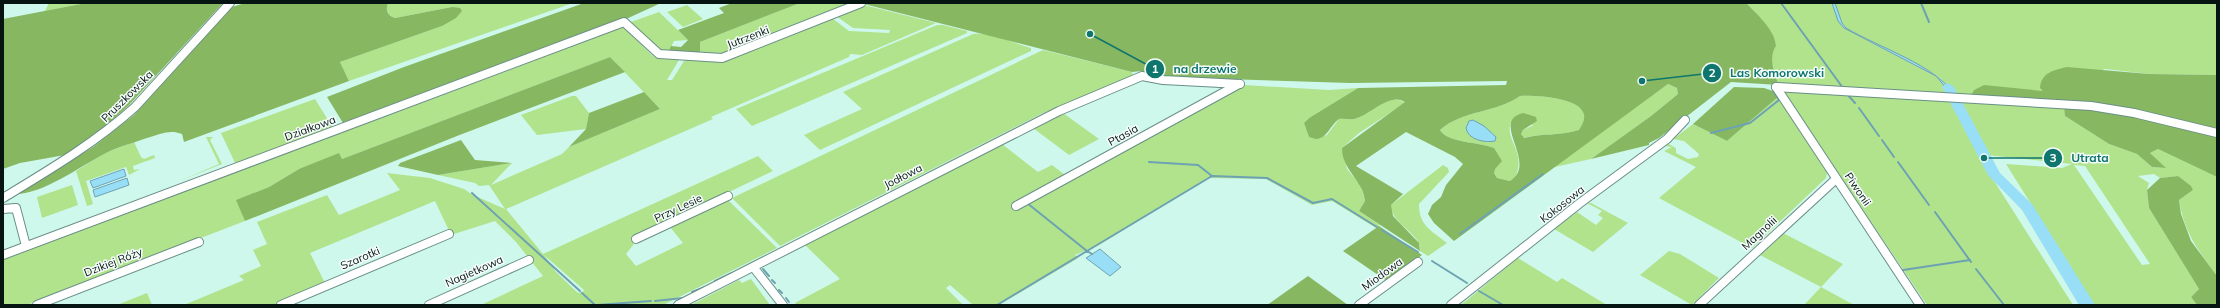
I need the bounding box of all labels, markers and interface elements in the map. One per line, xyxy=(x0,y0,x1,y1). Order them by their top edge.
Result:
street label: Jutrzenki xyxy=(725,23,771,51)
callout: na drzewie xyxy=(1145,57,1244,81)
text: 1 xyxy=(1151,61,1159,76)
text: na drzewie xyxy=(1173,61,1237,76)
callout: Las Komorowski xyxy=(1702,61,1832,85)
text: 2 xyxy=(1708,65,1716,80)
text: Las Komorowski xyxy=(1730,65,1824,80)
street label: Pruszkowska xyxy=(98,67,156,125)
street label: Działkowa xyxy=(282,112,338,144)
street label: Ptasia xyxy=(1105,121,1141,149)
callout: Utrata xyxy=(2043,146,2117,170)
text: 3 xyxy=(2049,150,2057,165)
text: Utrata xyxy=(2071,150,2109,165)
street label: Jodłowa xyxy=(881,160,925,192)
street label: Piwonii xyxy=(1842,170,1874,208)
street label: Kokosowa xyxy=(1537,182,1587,226)
street label: Przy Lesie xyxy=(652,191,704,225)
street label: Magnolii xyxy=(1738,213,1780,253)
street label: Szarotki xyxy=(338,243,382,273)
street label: Dzikiej Róży xyxy=(82,244,144,280)
street label: Nagietkowa xyxy=(443,252,505,290)
street label: Miodowa xyxy=(1359,254,1405,294)

